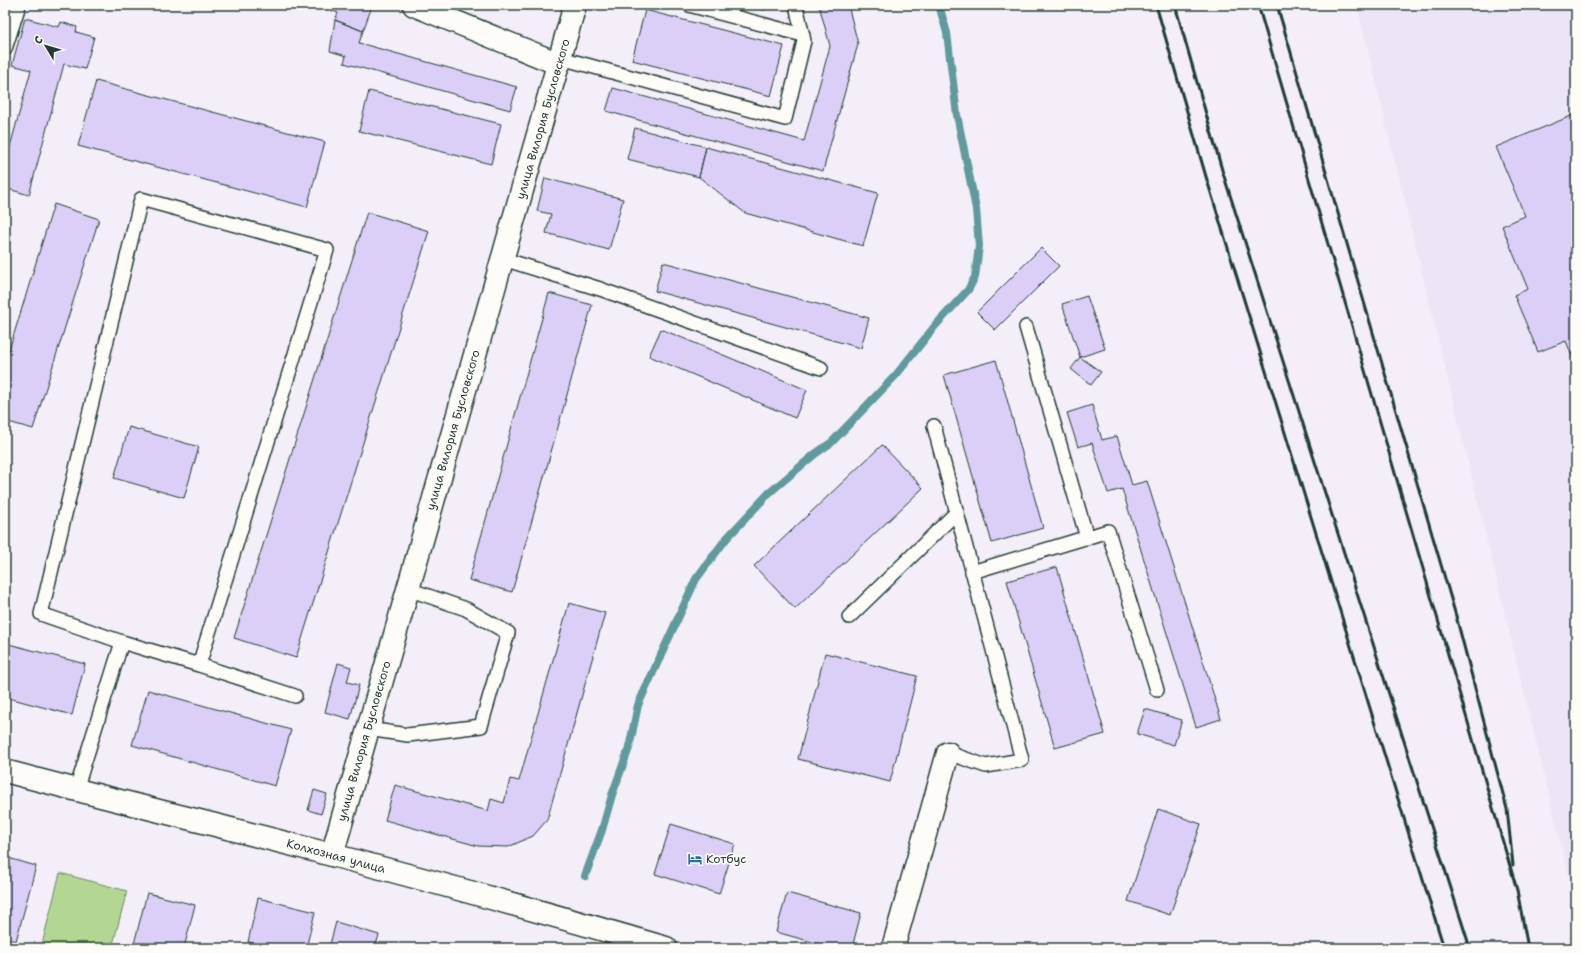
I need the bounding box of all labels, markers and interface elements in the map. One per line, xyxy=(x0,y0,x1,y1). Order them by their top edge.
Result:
north arrow xyxy=(26,26,66,66)
text: С xyxy=(31,33,47,47)
street label: улица Вилория Бусловского xyxy=(512,37,574,201)
street label: улица Вилория Бусловского xyxy=(422,348,484,512)
street label: улица Вилория Бусловского xyxy=(333,659,395,823)
street label: Колхозная улица xyxy=(285,835,388,877)
hotel icon: Котбус xyxy=(687,851,703,867)
place label: Котбус xyxy=(706,851,746,867)

